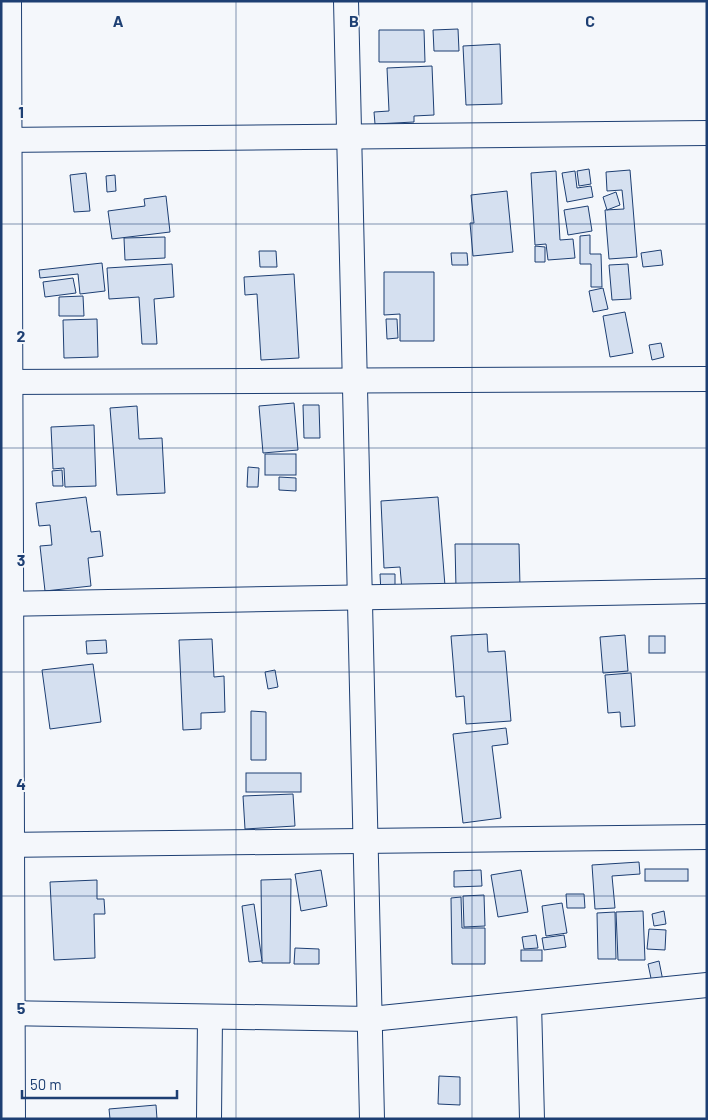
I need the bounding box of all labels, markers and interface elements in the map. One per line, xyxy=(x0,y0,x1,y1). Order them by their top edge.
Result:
text: A xyxy=(113,11,124,30)
text: B xyxy=(349,11,359,30)
text: C xyxy=(585,11,595,30)
text: 1 xyxy=(18,102,24,121)
text: 2 xyxy=(17,326,26,345)
text: 3 xyxy=(17,550,25,569)
text: 4 xyxy=(16,774,26,793)
text: 5 xyxy=(17,998,26,1017)
scale bar xyxy=(22,1068,178,1100)
text: 50 m xyxy=(30,1075,62,1093)

